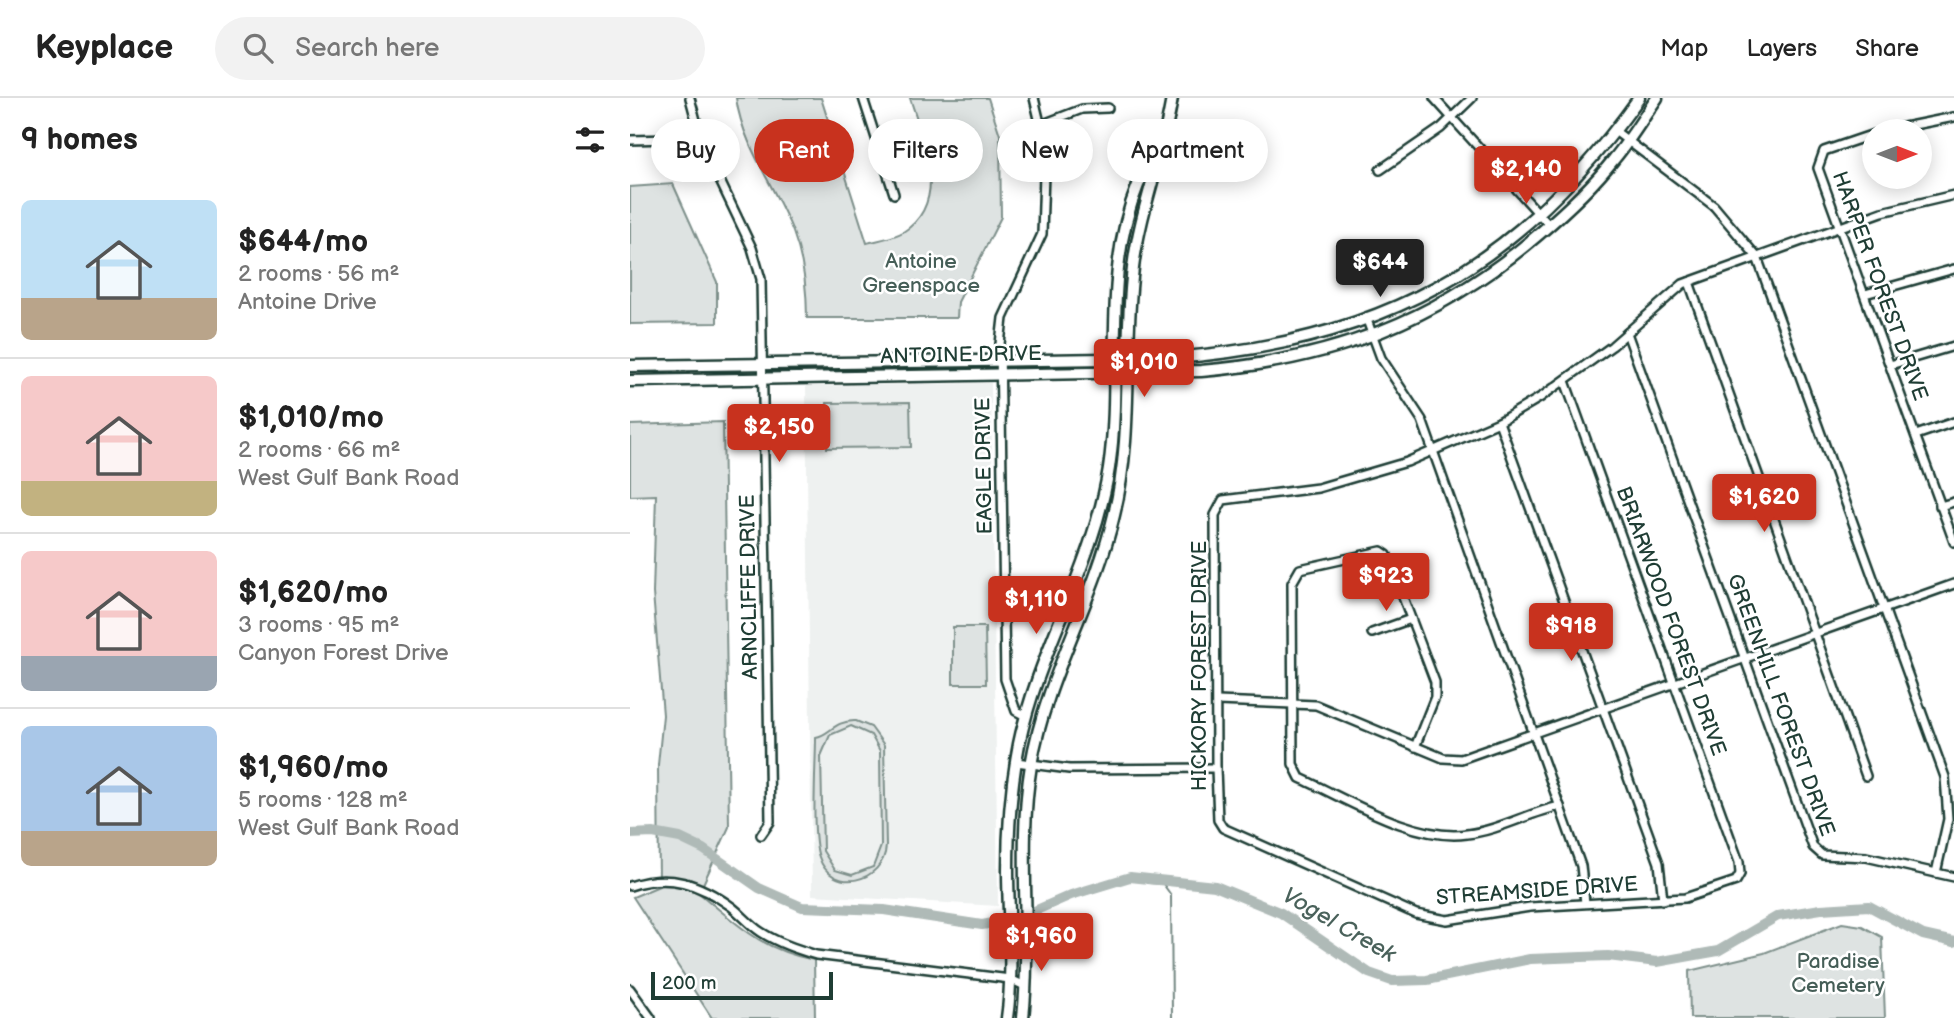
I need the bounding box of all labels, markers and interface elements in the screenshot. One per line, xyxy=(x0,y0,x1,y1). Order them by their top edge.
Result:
search box xyxy=(215,17,705,80)
text: Keyplace xyxy=(35,28,173,68)
icon: search xyxy=(239,29,277,67)
text: Search here xyxy=(295,33,439,64)
text: Map xyxy=(1660,34,1708,63)
text: Layers xyxy=(1746,34,1817,63)
text: Share xyxy=(1855,34,1919,63)
chip: Buy xyxy=(651,119,740,182)
chip: Rent xyxy=(754,119,854,182)
chip: Filters xyxy=(868,119,983,182)
chip: New xyxy=(997,119,1093,182)
chip: Apartment xyxy=(1107,119,1268,182)
north arrow xyxy=(1862,119,1932,189)
map controls xyxy=(1862,119,1932,189)
icon: filters xyxy=(571,121,609,159)
text: 9 homes xyxy=(21,122,138,158)
pin: $2,140 xyxy=(1469,146,1583,206)
text: $2,140 xyxy=(1490,155,1562,183)
street label: HARPER FOREST DRIVE xyxy=(1827,168,1933,404)
text: $644/mo xyxy=(238,224,368,260)
icon: home xyxy=(77,228,161,312)
pin: $644 xyxy=(1339,240,1421,299)
text: $644 xyxy=(1352,248,1408,276)
park label: Antoine Greenspace xyxy=(862,249,980,298)
text: 2 rooms · 56 m² xyxy=(238,260,400,288)
text: Antoine Drive xyxy=(238,288,377,316)
pin: $1,010 xyxy=(1087,340,1201,399)
street label: ANTOINE DRIVE xyxy=(880,341,1042,369)
text: $1,010 xyxy=(1110,348,1178,376)
street label: EAGLE DRIVE xyxy=(970,397,998,535)
text: $1,010/mo xyxy=(238,400,384,436)
icon: home xyxy=(77,404,161,488)
pin: $2,150 xyxy=(722,404,836,464)
text: $2,150 xyxy=(743,413,815,441)
text: 2 rooms · 66 m² xyxy=(238,436,400,464)
text: West Gulf Bank Road xyxy=(238,464,459,492)
pin: $1,620 xyxy=(1707,474,1821,534)
street label: BRIARWOOD FOREST DRIVE xyxy=(1611,483,1731,759)
text: $1,620 xyxy=(1728,483,1800,511)
street label: ARNCLIFFE DRIVE xyxy=(735,494,763,680)
street label: HICKORY FOREST DRIVE xyxy=(1187,541,1212,791)
pin: $923 xyxy=(1345,554,1427,613)
text: $923 xyxy=(1358,562,1414,590)
street label: GREENHILL FOREST DRIVE xyxy=(1722,570,1840,840)
text: $1,620/mo xyxy=(238,575,388,611)
pin: $1,110 xyxy=(979,576,1093,636)
icon: home xyxy=(77,579,161,663)
text: $1,110 xyxy=(1004,585,1068,613)
pin: $918 xyxy=(1530,603,1612,663)
text: 3 rooms · 95 m² xyxy=(238,611,399,639)
text: $918 xyxy=(1545,612,1597,640)
text: Canyon Forest Drive xyxy=(238,639,449,667)
text: $1,960/mo xyxy=(238,750,388,786)
icon: home xyxy=(77,754,161,838)
text: 5 rooms · 128 m² xyxy=(238,786,408,814)
text: West Gulf Bank Road xyxy=(238,814,459,842)
street label: STREAMSIDE DRIVE xyxy=(1435,871,1639,911)
water label: Vogel Creek xyxy=(1277,881,1401,969)
pin: $1,960 xyxy=(984,914,1098,973)
text: $1,960 xyxy=(1005,922,1077,950)
park label: Paradise Cemetery xyxy=(1791,949,1885,998)
scale bar xyxy=(651,969,833,1001)
text: 200 m xyxy=(662,972,716,995)

